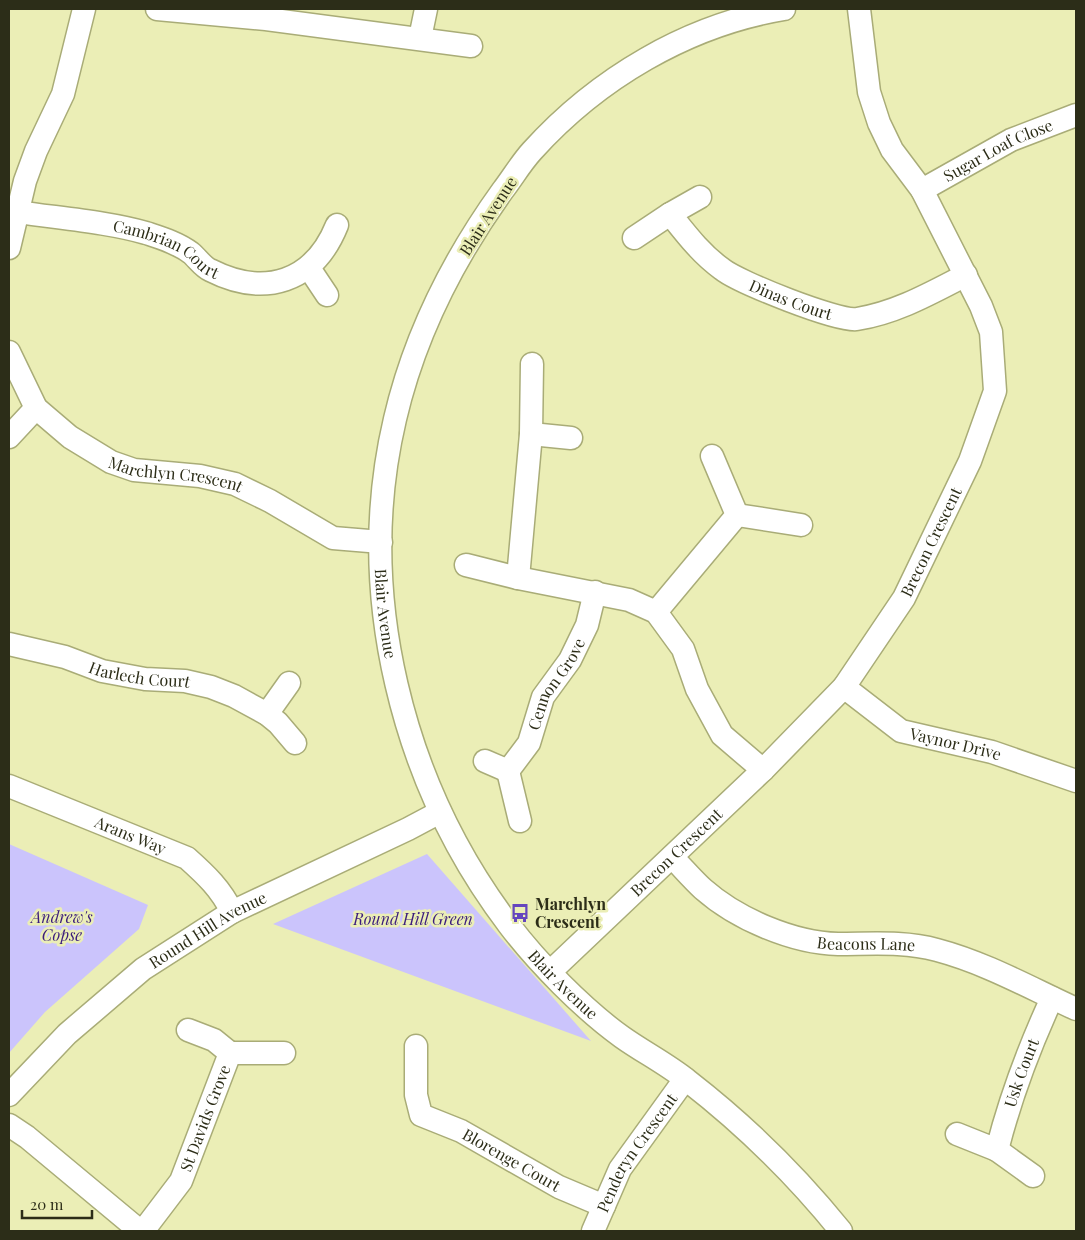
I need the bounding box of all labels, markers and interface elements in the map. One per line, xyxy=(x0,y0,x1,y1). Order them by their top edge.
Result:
street label: Sugar Loaf Close xyxy=(939,114,1056,186)
street label: Blair Avenue xyxy=(454,172,521,259)
street label: Cambrian Court xyxy=(111,215,223,283)
street label: Dinas Court xyxy=(746,274,835,324)
street label: Marchlyn Crescent xyxy=(106,451,247,497)
street label: Brecon Crescent xyxy=(895,483,966,600)
street label: Blair Avenue xyxy=(371,568,402,660)
street label: Cennon Grove xyxy=(523,634,589,732)
street label: Harlech Court xyxy=(86,656,193,692)
street label: Vaynor Drive xyxy=(907,722,1004,764)
street label: Brecon Crescent xyxy=(625,803,727,901)
street label: Arans Way xyxy=(91,810,169,858)
street label: Round Hill Avenue xyxy=(145,886,270,973)
place label: Marchlyn Crescent xyxy=(535,893,606,932)
bus stop icon: Marchlyn Crescent xyxy=(509,902,531,924)
park label: Andrew's Copse xyxy=(29,906,93,945)
park label: Round Hill Green xyxy=(352,908,473,929)
street label: Beacons Lane xyxy=(816,931,917,956)
street label: Blair Avenue xyxy=(524,945,603,1024)
street label: Usk Court xyxy=(999,1035,1043,1110)
street label: St Davids Grove xyxy=(175,1062,235,1175)
street label: Penderyn Crescent xyxy=(591,1089,682,1215)
street label: Blorenge Court xyxy=(459,1123,565,1196)
scale bar xyxy=(22,1188,92,1220)
text: 20 m xyxy=(30,1194,64,1214)

